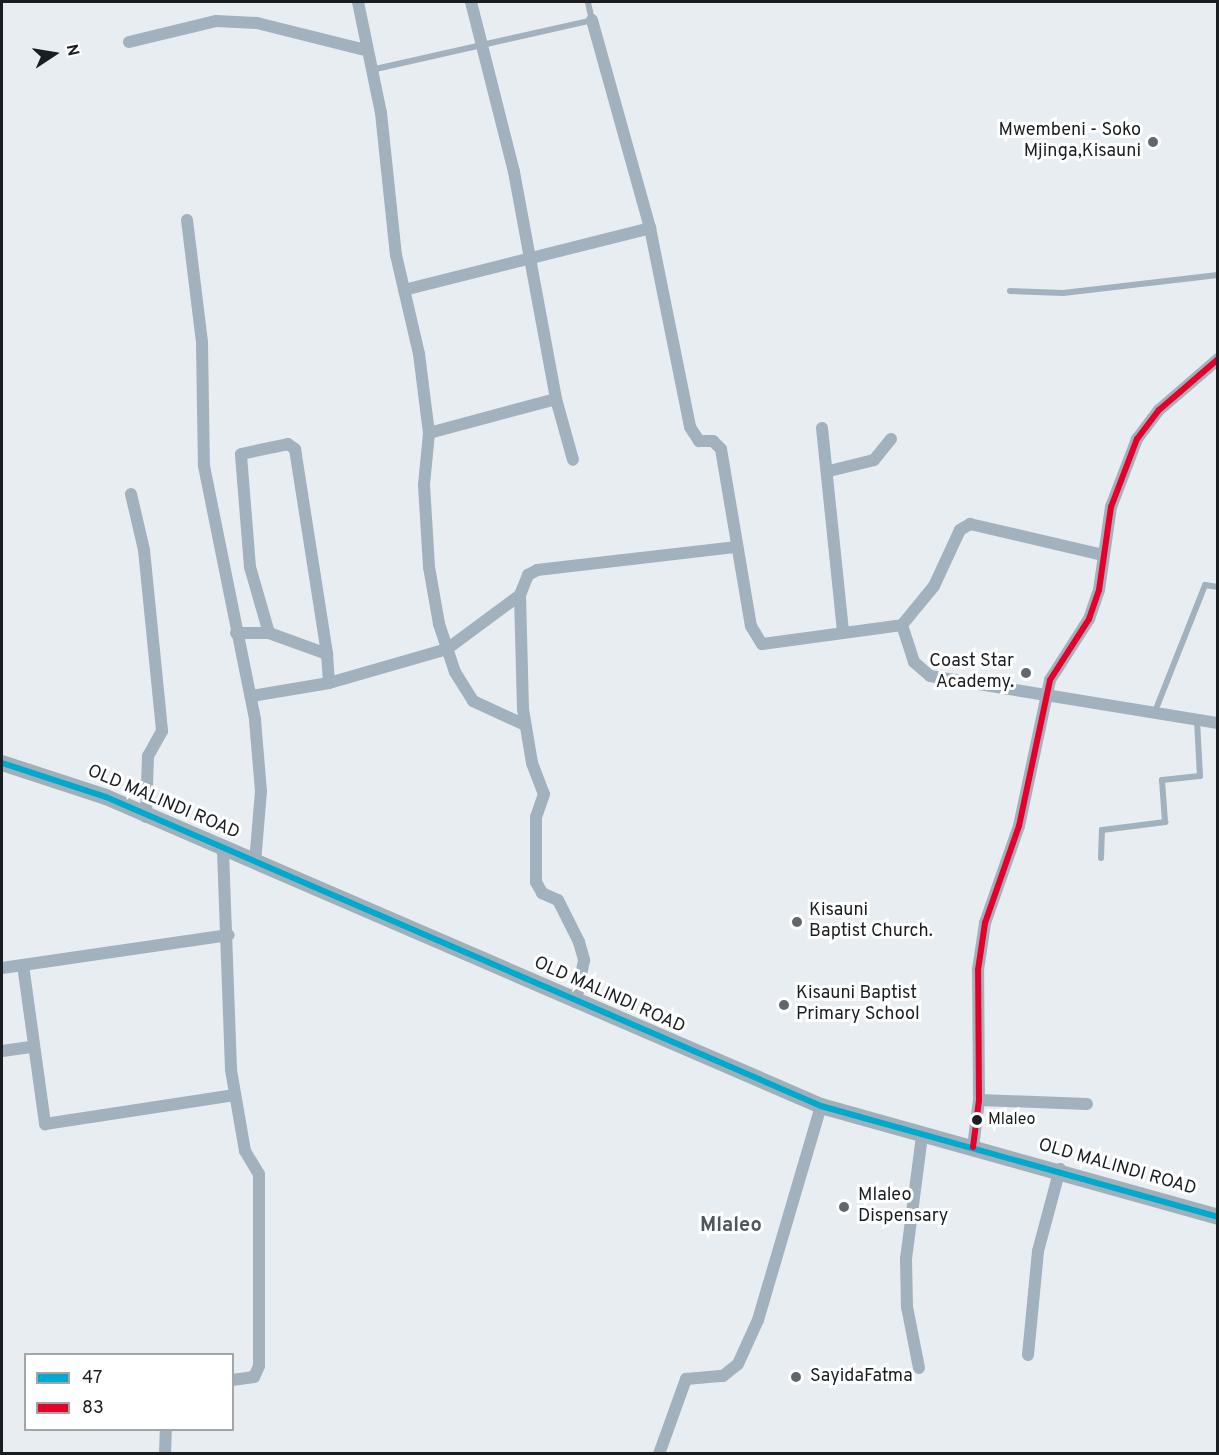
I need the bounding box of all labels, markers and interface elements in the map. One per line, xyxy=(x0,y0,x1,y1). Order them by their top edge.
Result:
north arrow xyxy=(24,24,84,84)
text: N xyxy=(61,43,83,58)
place label: Mwembeni - Soko Mjinga,Kisauni xyxy=(999,121,1141,164)
marker: Mwembeni - Soko Mjinga,Kisauni xyxy=(1146,135,1160,149)
place label: Coast Star Academy. xyxy=(929,652,1014,694)
marker: Coast Star Academy. xyxy=(1019,666,1033,680)
street label: OLD MALINDI ROAD xyxy=(84,761,242,845)
place label: Kisauni Baptist Church. xyxy=(809,901,933,944)
marker: Kisauni Baptist Church. xyxy=(790,915,804,929)
street label: OLD MALINDI ROAD xyxy=(530,953,688,1039)
place label: Kisauni Baptist Primary School xyxy=(796,984,920,1026)
marker: Kisauni Baptist Primary School xyxy=(777,998,791,1012)
place label: Mlaleo xyxy=(988,1110,1035,1130)
marker: Mlaleo xyxy=(971,1114,983,1126)
street label: OLD MALINDI ROAD xyxy=(1036,1135,1198,1201)
place label: Mlaleo Dispensary xyxy=(858,1186,948,1228)
marker: Mlaleo Dispensary xyxy=(835,1198,853,1216)
district label: Mlaleo xyxy=(700,1214,762,1238)
legend xyxy=(24,1353,234,1431)
place label: SayidaFatma xyxy=(810,1366,913,1388)
text: 47 xyxy=(82,1367,102,1390)
marker: SayidaFatma xyxy=(787,1368,805,1386)
text: 83 xyxy=(82,1397,104,1420)

